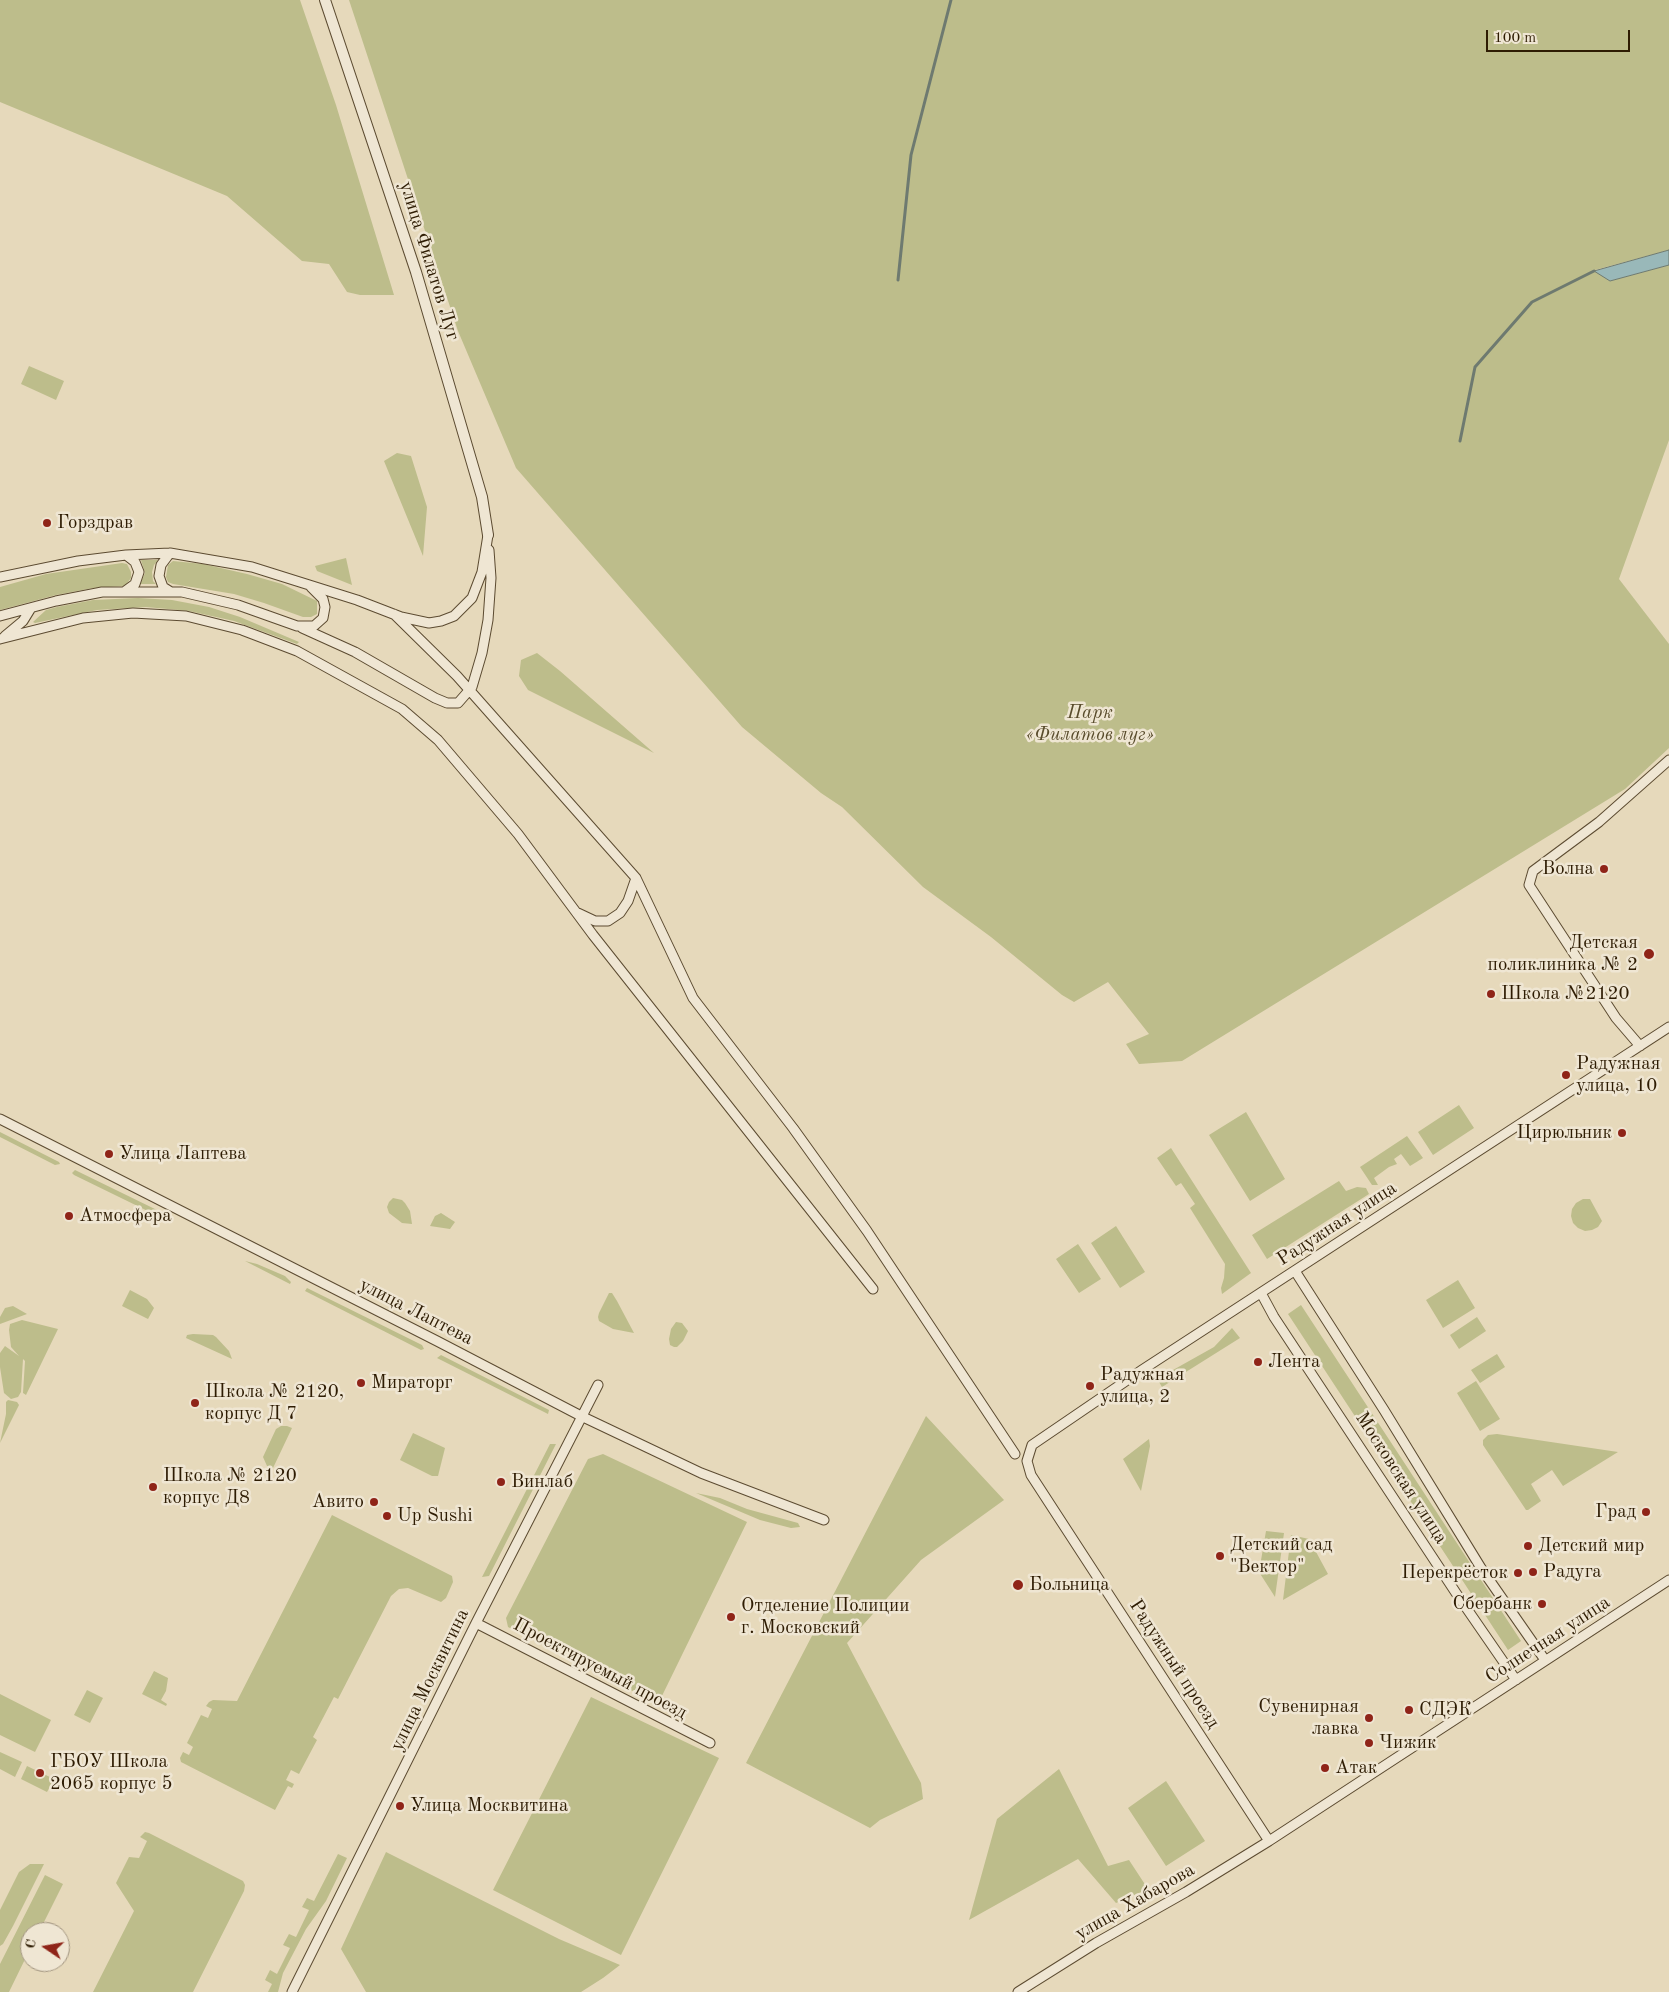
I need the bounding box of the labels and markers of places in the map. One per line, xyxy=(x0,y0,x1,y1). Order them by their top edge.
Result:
place label: Горздрав xyxy=(57,512,133,534)
marker: Горздрав xyxy=(41,517,53,529)
place label: Волна xyxy=(1542,858,1594,880)
marker: Волна xyxy=(1598,863,1610,875)
place label: Детская поликлиника № 2 xyxy=(1488,932,1638,976)
marker: Детская поликлиника № 2 xyxy=(1642,947,1656,961)
place label: Школа №2120 xyxy=(1501,983,1630,1005)
marker: Школа №2120 xyxy=(1485,988,1497,1000)
place label: Радужная улица, 10 xyxy=(1576,1053,1660,1097)
marker: Радужная улица, 10 xyxy=(1560,1069,1572,1081)
place label: Цирюльник xyxy=(1517,1122,1612,1144)
marker: Цирюльник xyxy=(1616,1127,1628,1139)
place label: Улица Лаптева xyxy=(119,1143,247,1165)
marker: Улица Лаптева xyxy=(103,1148,115,1160)
place label: Атмосфера xyxy=(79,1205,172,1227)
marker: Атмосфера xyxy=(63,1210,75,1222)
place label: Лента xyxy=(1268,1351,1320,1373)
marker: Лента xyxy=(1252,1356,1264,1368)
place label: Радужная улица, 2 xyxy=(1100,1364,1184,1408)
place label: Мираторг xyxy=(371,1372,453,1394)
marker: Мираторг xyxy=(355,1377,367,1389)
marker: Радужная улица, 2 xyxy=(1084,1380,1096,1392)
place label: Школа № 2120, корпус Д 7 xyxy=(205,1381,344,1425)
marker: Школа № 2120, корпус Д 7 xyxy=(189,1397,201,1409)
place label: Школа № 2120 корпус Д8 xyxy=(163,1465,297,1509)
place label: Винлаб xyxy=(511,1471,573,1493)
marker: Винлаб xyxy=(495,1476,507,1488)
marker: Школа № 2120 корпус Д8 xyxy=(147,1481,159,1493)
place label: Авито xyxy=(312,1491,364,1513)
marker: Авито xyxy=(368,1496,380,1508)
place label: Град xyxy=(1595,1501,1636,1523)
place label: Up Sushi xyxy=(397,1505,473,1527)
marker: Град xyxy=(1640,1506,1652,1518)
marker: Up Sushi xyxy=(381,1510,393,1522)
place label: Детский сад "Вектор" xyxy=(1230,1534,1332,1578)
place label: Детский мир xyxy=(1538,1535,1644,1557)
marker: Детский мир xyxy=(1522,1540,1534,1552)
marker: Детский сад "Вектор" xyxy=(1214,1550,1226,1562)
place label: Радуга xyxy=(1543,1561,1602,1583)
place label: Перекрёсток xyxy=(1401,1562,1508,1584)
marker: Радуга xyxy=(1527,1566,1539,1578)
marker: Перекрёсток xyxy=(1512,1567,1524,1579)
place label: Больница xyxy=(1029,1574,1110,1596)
marker: Больница xyxy=(1011,1578,1025,1592)
place label: Сбербанк xyxy=(1453,1593,1532,1615)
place label: Отделение Полиции г. Московский xyxy=(741,1595,909,1639)
marker: Сбербанк xyxy=(1536,1598,1548,1610)
marker: Отделение Полиции г. Московский xyxy=(725,1611,737,1623)
place label: Сувенирная лавка xyxy=(1258,1696,1359,1740)
place label: СДЭК xyxy=(1419,1699,1472,1721)
marker: СДЭК xyxy=(1403,1704,1415,1716)
marker: Сувенирная лавка xyxy=(1363,1712,1375,1724)
place label: Чижик xyxy=(1379,1732,1437,1754)
marker: Чижик xyxy=(1363,1737,1375,1749)
place label: ГБОУ Школа 2065 корпус 5 xyxy=(50,1751,172,1795)
place label: Атак xyxy=(1335,1757,1377,1779)
marker: Атак xyxy=(1319,1762,1331,1774)
marker: ГБОУ Школа 2065 корпус 5 xyxy=(34,1767,46,1779)
place label: Улица Москвитина xyxy=(410,1795,568,1817)
marker: Улица Москвитина xyxy=(394,1800,406,1812)

